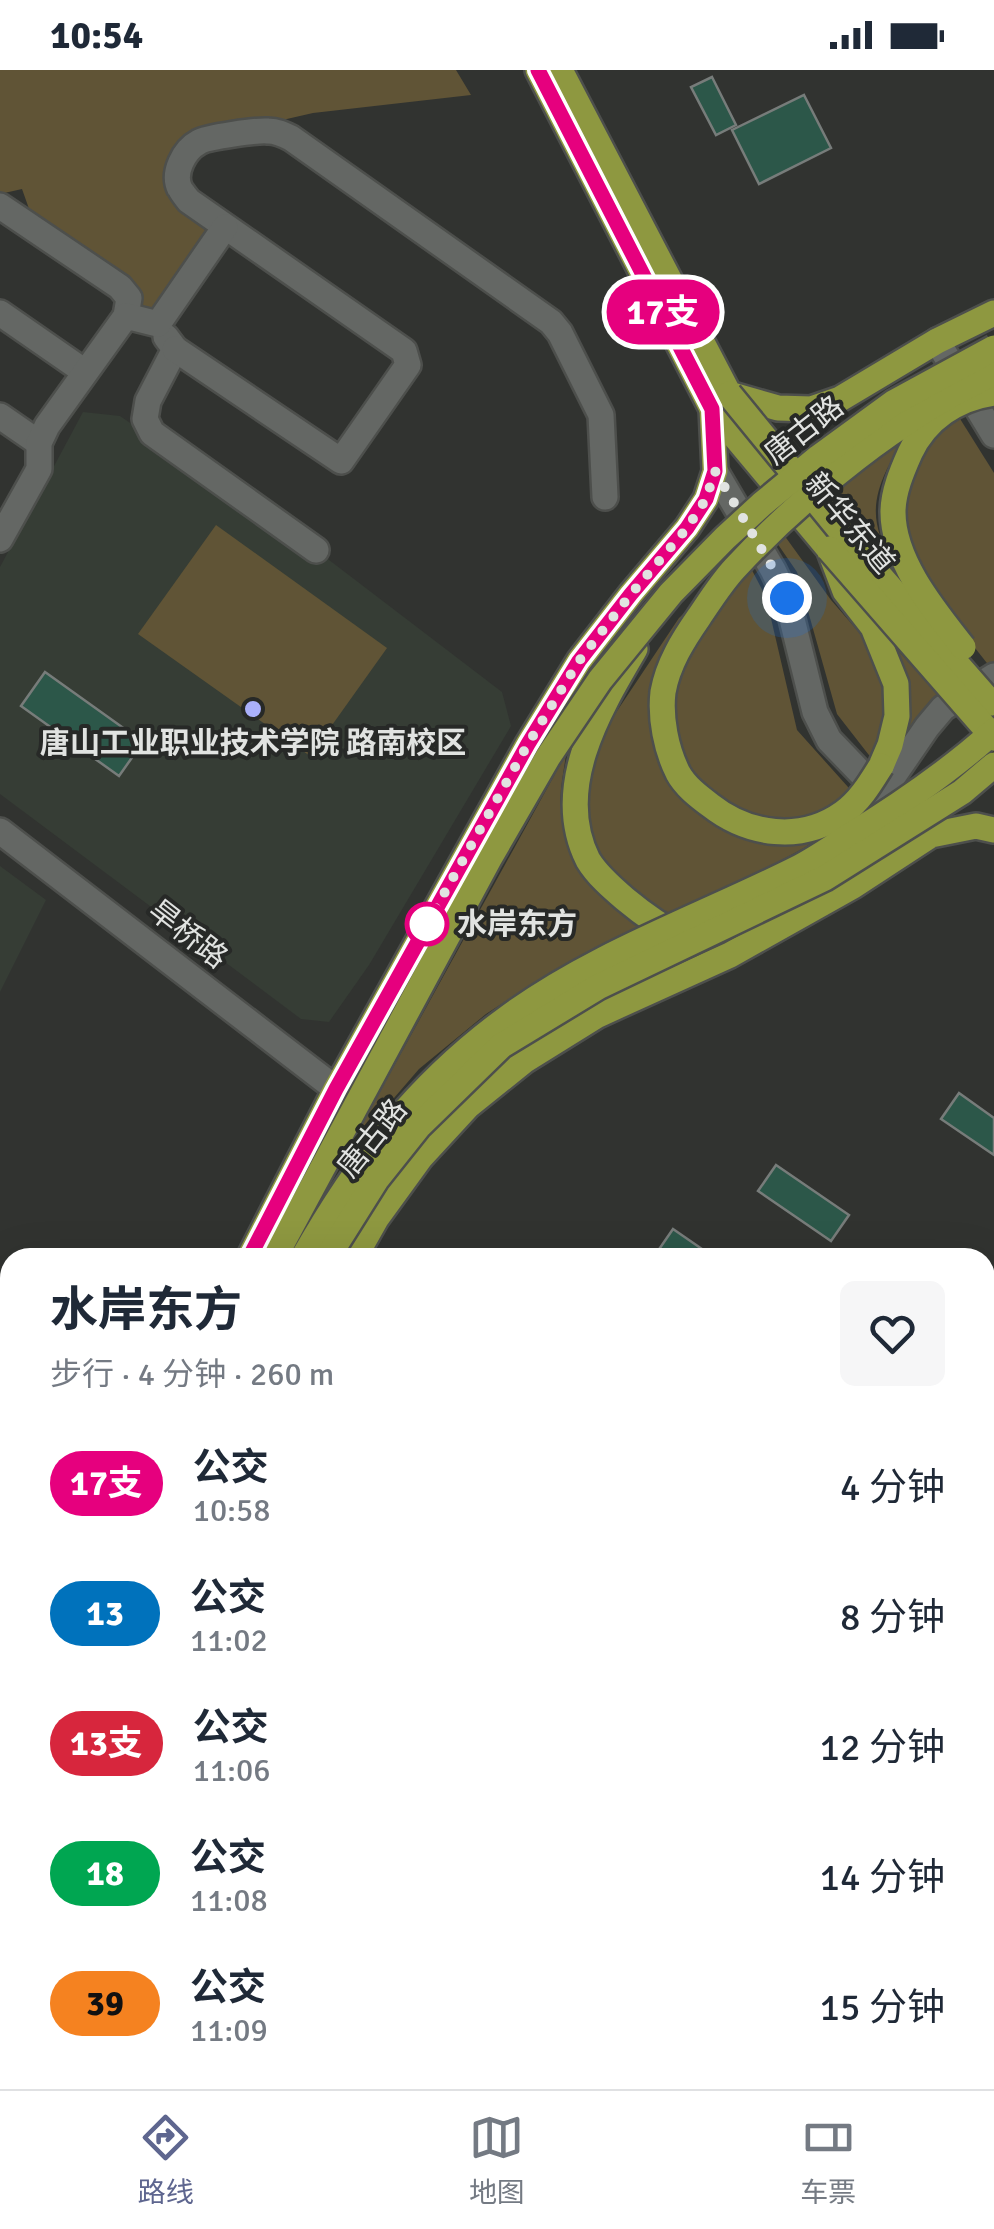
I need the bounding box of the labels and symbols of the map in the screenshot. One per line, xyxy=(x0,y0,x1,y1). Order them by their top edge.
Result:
line badge: 17支 xyxy=(606,280,720,344)
street label: 唐古路 xyxy=(757,388,851,473)
street label: 新华东道 xyxy=(797,465,902,581)
your location xyxy=(762,573,812,623)
marker: 唐山工业职业技术学院 路南校区 xyxy=(242,698,264,720)
place label: 唐山工业职业技术学院 路南校区 xyxy=(40,725,466,762)
street label: 旱桥路 xyxy=(141,892,235,977)
marker: 水岸东方 xyxy=(406,903,448,945)
place label: 水岸东方 xyxy=(457,906,577,943)
street label: 唐古路 xyxy=(330,1092,415,1185)

